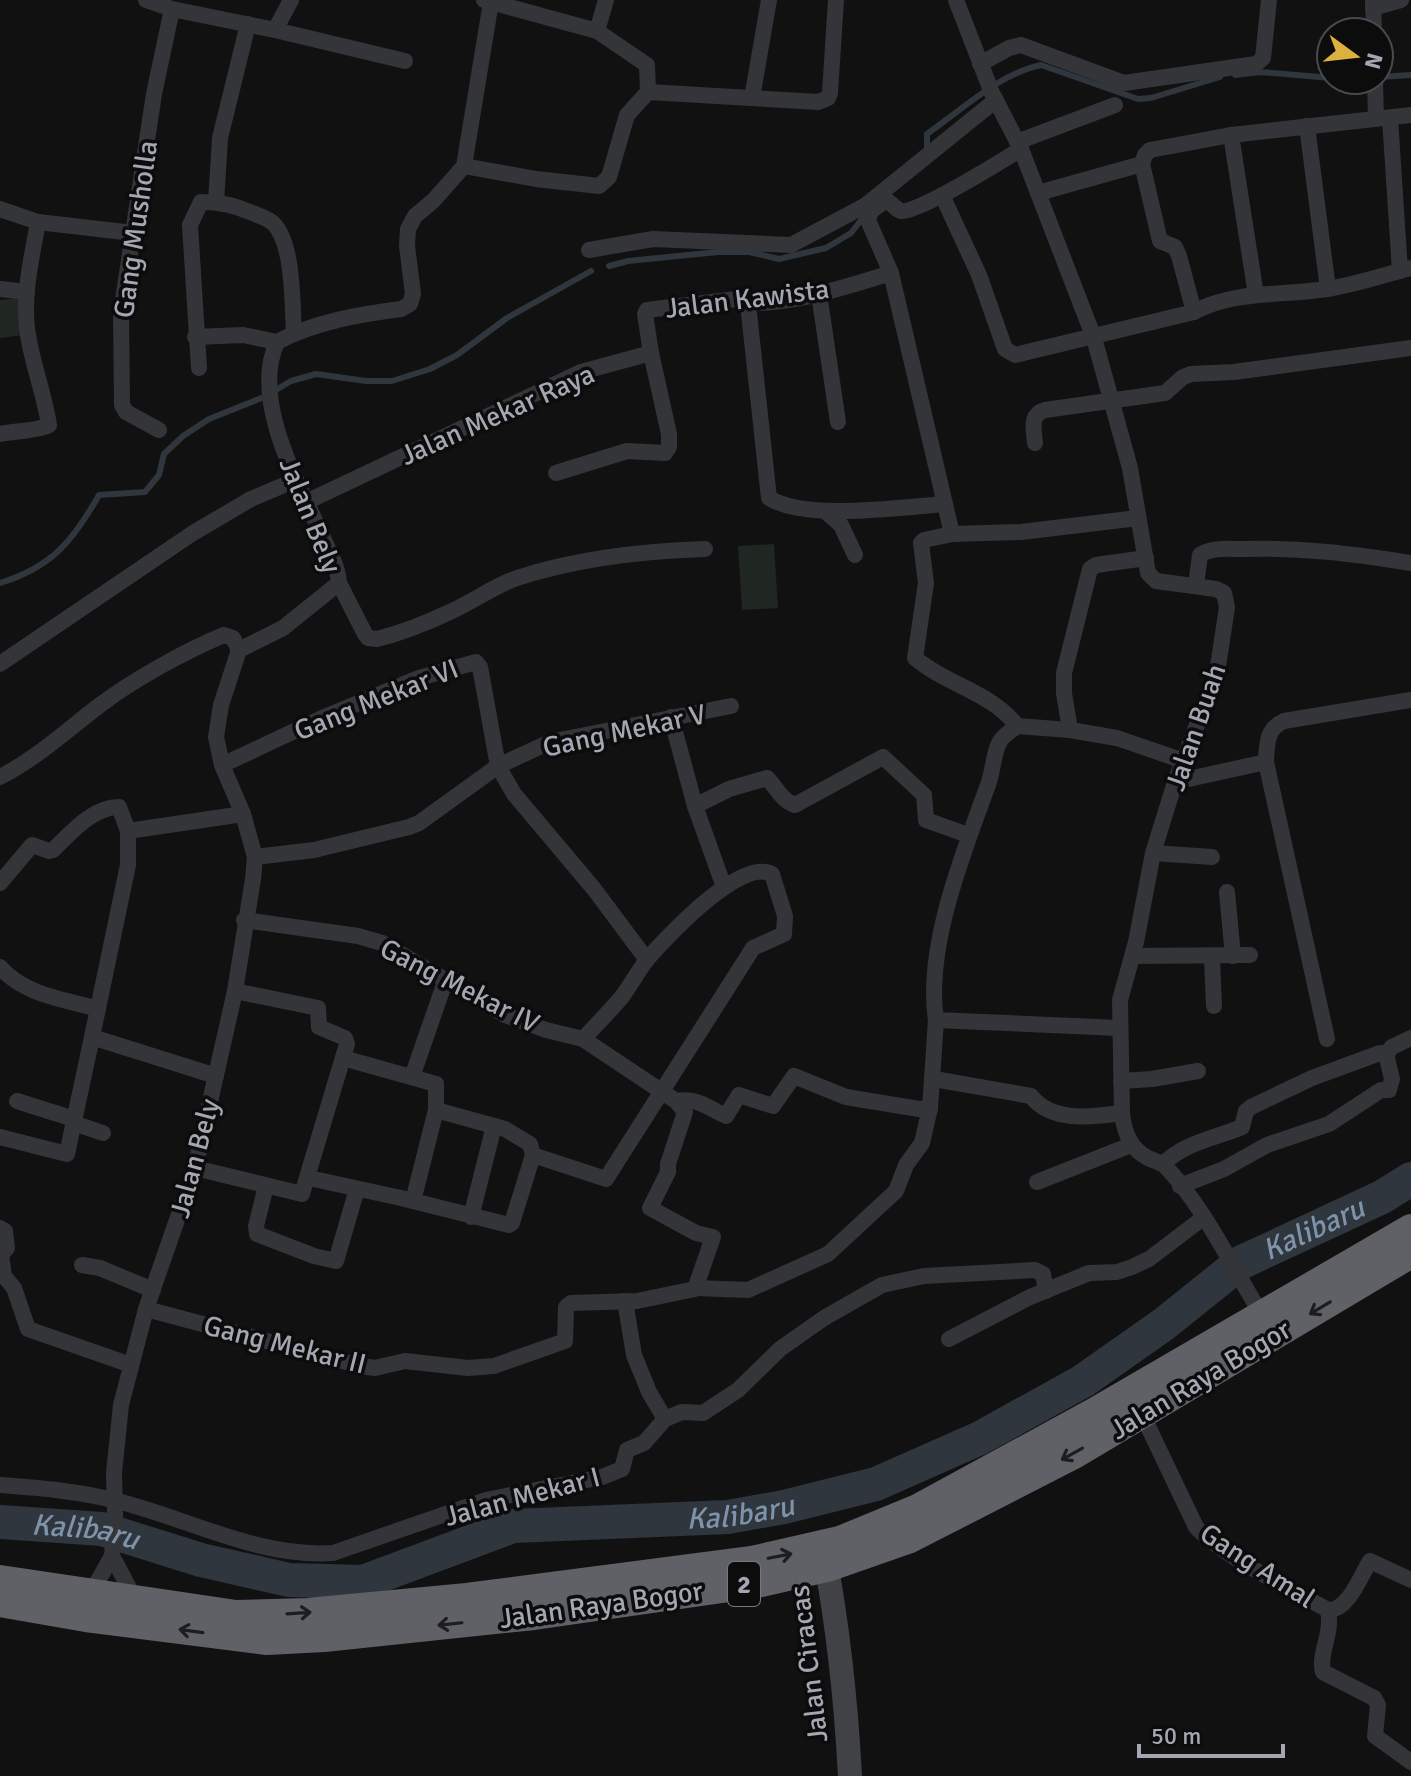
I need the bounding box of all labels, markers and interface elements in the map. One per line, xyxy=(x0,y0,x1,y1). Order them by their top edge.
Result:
north arrow xyxy=(1315,16,1395,96)
text: N xyxy=(1359,50,1389,72)
street label: Gang Musholla xyxy=(107,138,165,320)
street label: Jalan Kawista xyxy=(663,272,831,326)
street label: Jalan Mekar Raya xyxy=(395,357,600,473)
street label: Jalan Bely xyxy=(271,453,349,578)
street label: Gang Mekar VI xyxy=(289,652,463,748)
street label: Jalan Buah xyxy=(1158,660,1233,795)
street label: Gang Mekar V xyxy=(540,697,709,765)
street label: Gang Mekar IV xyxy=(374,931,545,1041)
street label: Jalan Bely xyxy=(163,1095,227,1222)
water label: Kalibaru xyxy=(1257,1189,1372,1269)
one-way arrow xyxy=(1309,1300,1332,1316)
street label: Gang Mekar II xyxy=(200,1308,369,1382)
street label: Jalan Raya Bogor xyxy=(1104,1312,1298,1447)
one-way arrow xyxy=(1061,1447,1084,1463)
street label: Jalan Mekar I xyxy=(441,1460,604,1534)
water label: Kalibaru xyxy=(686,1487,800,1538)
water label: Kalibaru xyxy=(30,1506,145,1559)
street label: Gang Amal xyxy=(1194,1516,1321,1616)
one-way arrow xyxy=(766,1547,792,1562)
road number: 2 xyxy=(728,1562,760,1606)
street label: Jalan Raya Bogor xyxy=(497,1574,706,1636)
street label: Jalan Ciracas xyxy=(782,1583,836,1744)
one-way arrow xyxy=(285,1605,312,1620)
one-way arrow xyxy=(437,1617,464,1632)
one-way arrow xyxy=(178,1624,205,1639)
scale bar xyxy=(1139,1708,1283,1758)
text: 50 m xyxy=(1151,1721,1201,1751)

